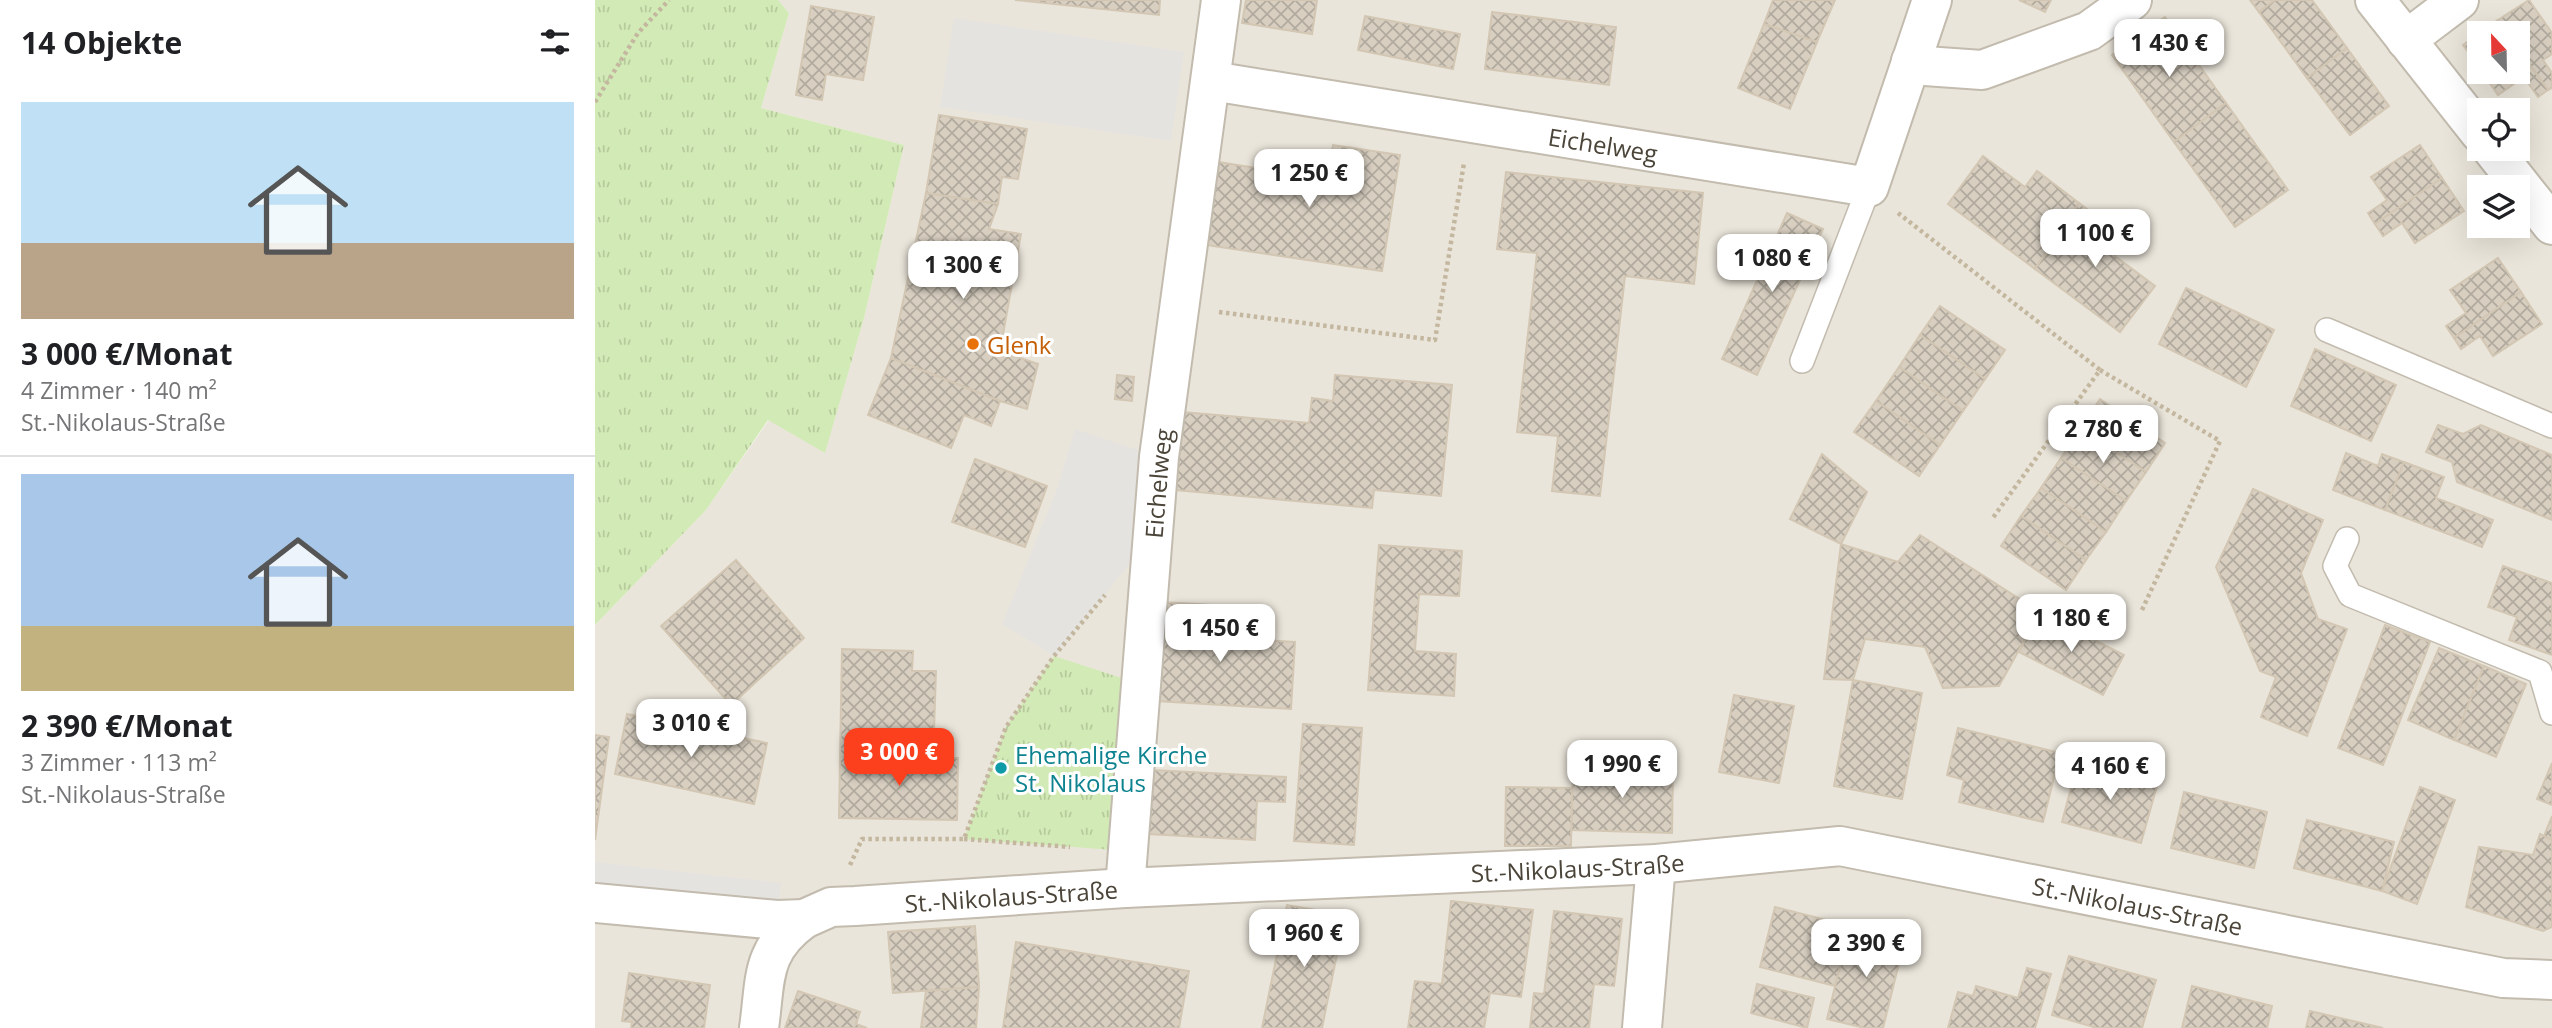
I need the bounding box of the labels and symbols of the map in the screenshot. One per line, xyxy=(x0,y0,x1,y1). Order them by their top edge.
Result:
pin: 1 430 € xyxy=(2104,20,2234,79)
north arrow xyxy=(2467,21,2531,84)
street label: Eichelweg xyxy=(1546,119,1660,169)
pin: 1 250 € xyxy=(1244,150,1374,209)
pin: 1 100 € xyxy=(2030,210,2160,269)
pin: 1 080 € xyxy=(1707,234,1837,294)
pin: 1 300 € xyxy=(898,242,1028,301)
place label: Glenk xyxy=(987,328,1052,361)
marker: Glenk xyxy=(965,336,981,352)
pin: 2 780 € xyxy=(2038,406,2168,465)
street label: Eichelweg xyxy=(1136,426,1179,540)
pin: 1 180 € xyxy=(2006,594,2136,654)
pin: 1 450 € xyxy=(1155,604,1285,664)
pin: 3 010 € xyxy=(626,700,756,759)
pin: 3 000 € xyxy=(834,728,964,788)
place label: Ehemalige Kirche St. Nikolaus xyxy=(1015,738,1207,799)
pin: 1 990 € xyxy=(1557,740,1687,800)
pin: 4 160 € xyxy=(2045,742,2175,802)
marker: Ehemalige Kirche St. Nikolaus xyxy=(993,760,1009,776)
street label: St.-Nikolaus-Straße xyxy=(1470,845,1686,889)
street label: St.-Nikolaus-Straße xyxy=(2030,868,2246,942)
street label: St.-Nikolaus-Straße xyxy=(904,872,1119,919)
pin: 1 960 € xyxy=(1239,909,1369,969)
pin: 2 390 € xyxy=(1801,920,1931,979)

